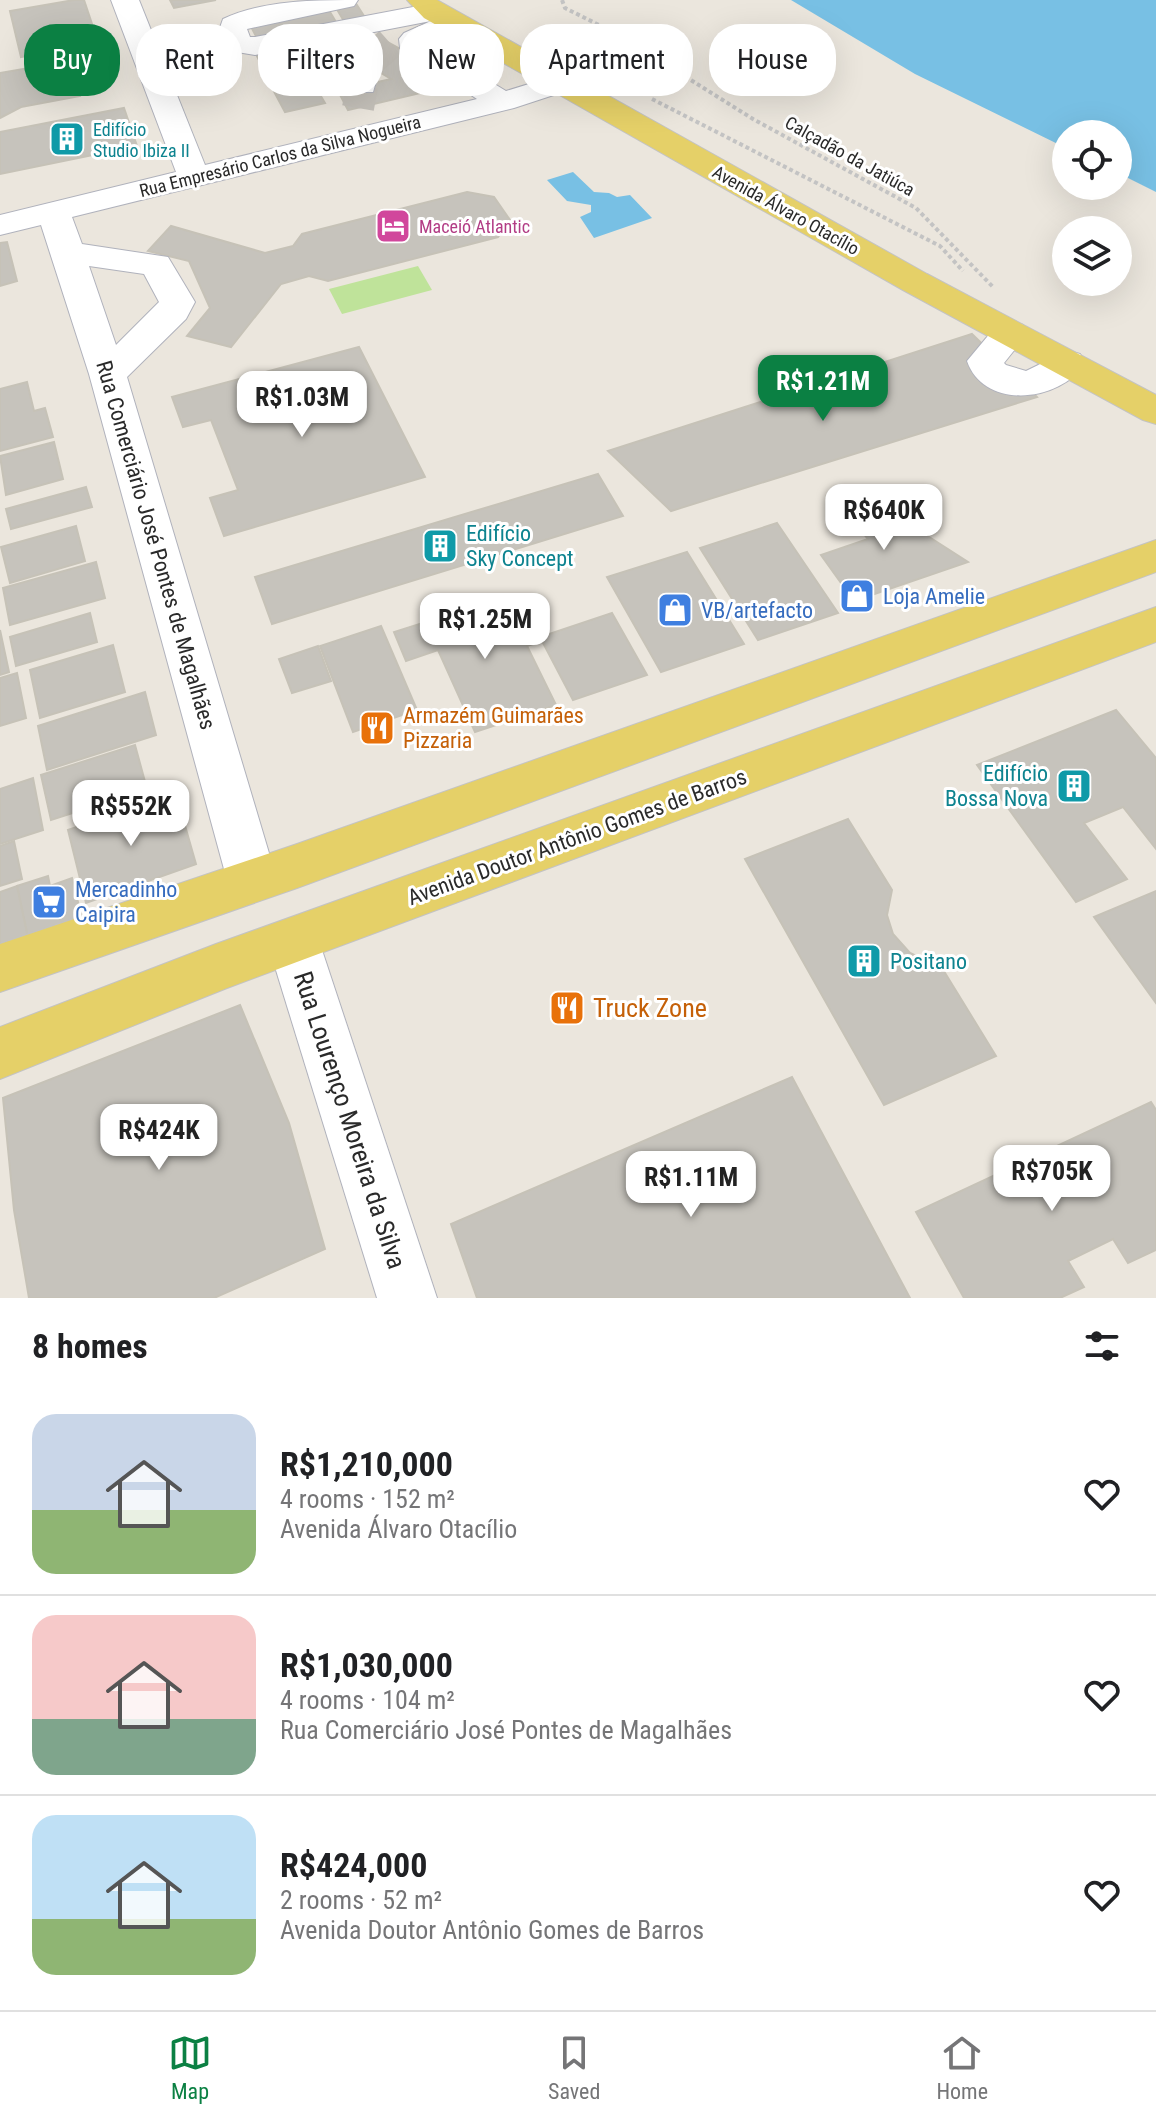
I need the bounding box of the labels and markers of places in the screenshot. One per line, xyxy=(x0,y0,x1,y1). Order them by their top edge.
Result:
place label: Edifício Studio Ibiza II xyxy=(93,119,190,161)
building icon: Edifício Studio Ibiza II xyxy=(48,120,86,158)
hotel icon: Maceió Atlantic xyxy=(374,207,412,245)
place label: Maceió Atlantic xyxy=(419,216,530,237)
pin: R$1.21M xyxy=(749,355,897,423)
pin: R$1.03M xyxy=(228,371,376,439)
pin: R$640K xyxy=(819,484,949,552)
place label: Edifício Sky Concept xyxy=(466,521,574,571)
building icon: Edifício Sky Concept xyxy=(421,527,459,565)
shop icon: Loja Amelie xyxy=(838,577,876,615)
place label: Loja Amelie xyxy=(883,584,985,609)
shop icon: VB/artefacto xyxy=(656,591,694,629)
pin: R$1.25M xyxy=(411,593,559,661)
place label: VB/artefacto xyxy=(701,598,813,623)
place label: Armazém Guimarães Pizzaria xyxy=(403,703,584,753)
restaurant icon: Armazém Guimarães Pizzaria xyxy=(358,709,396,747)
place label: Edifício Bossa Nova xyxy=(945,761,1048,811)
building icon: Edifício Bossa Nova xyxy=(1055,767,1093,805)
pin: R$552K xyxy=(66,780,196,848)
place label: Mercadinho Caipira xyxy=(75,877,177,927)
supermarket icon: Mercadinho Caipira xyxy=(30,883,68,921)
building icon: Positano xyxy=(845,942,883,980)
place label: Positano xyxy=(890,949,967,974)
restaurant icon: Truck Zone xyxy=(548,989,586,1027)
place label: Truck Zone xyxy=(593,993,707,1023)
pin: R$424K xyxy=(94,1104,224,1172)
pin: R$705K xyxy=(987,1145,1117,1213)
pin: R$1.11M xyxy=(617,1151,765,1219)

